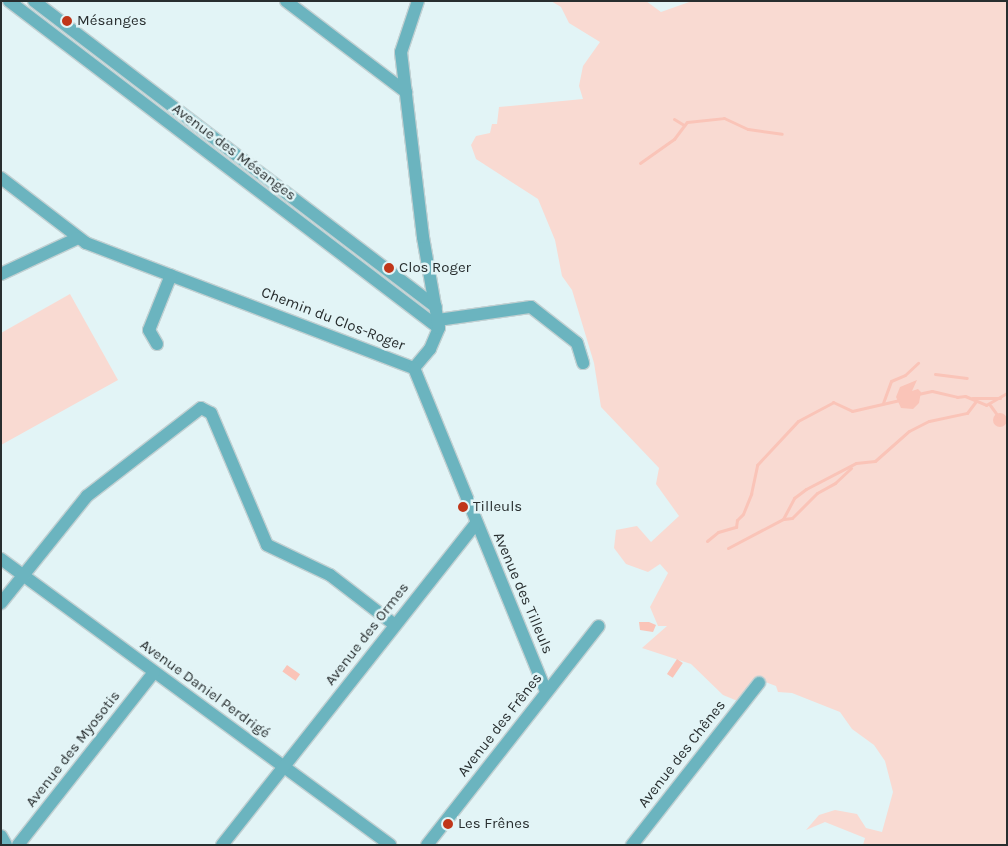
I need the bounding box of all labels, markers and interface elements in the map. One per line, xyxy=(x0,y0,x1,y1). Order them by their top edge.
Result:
place label: Mésanges xyxy=(77,12,147,30)
marker: Mésanges xyxy=(61,15,73,27)
street label: Avenue des Mésanges xyxy=(168,99,300,205)
place label: Clos Roger xyxy=(399,259,471,277)
marker: Clos Roger xyxy=(383,262,395,274)
street label: Chemin du Clos-Roger xyxy=(259,283,407,355)
place label: Tilleuls xyxy=(473,498,522,516)
marker: Tilleuls xyxy=(457,501,469,513)
street label: Avenue des Tilleuls xyxy=(489,530,557,656)
street label: Avenue des Ormes xyxy=(321,579,413,689)
street label: Avenue Daniel Perdrigé xyxy=(136,636,274,742)
street label: Avenue des Frênes xyxy=(454,670,546,780)
street label: Avenue des Myosotis xyxy=(22,687,124,811)
street label: Avenue des Chênes xyxy=(634,697,730,811)
place label: Les Frênes xyxy=(458,815,530,833)
marker: Les Frênes xyxy=(442,818,454,830)

